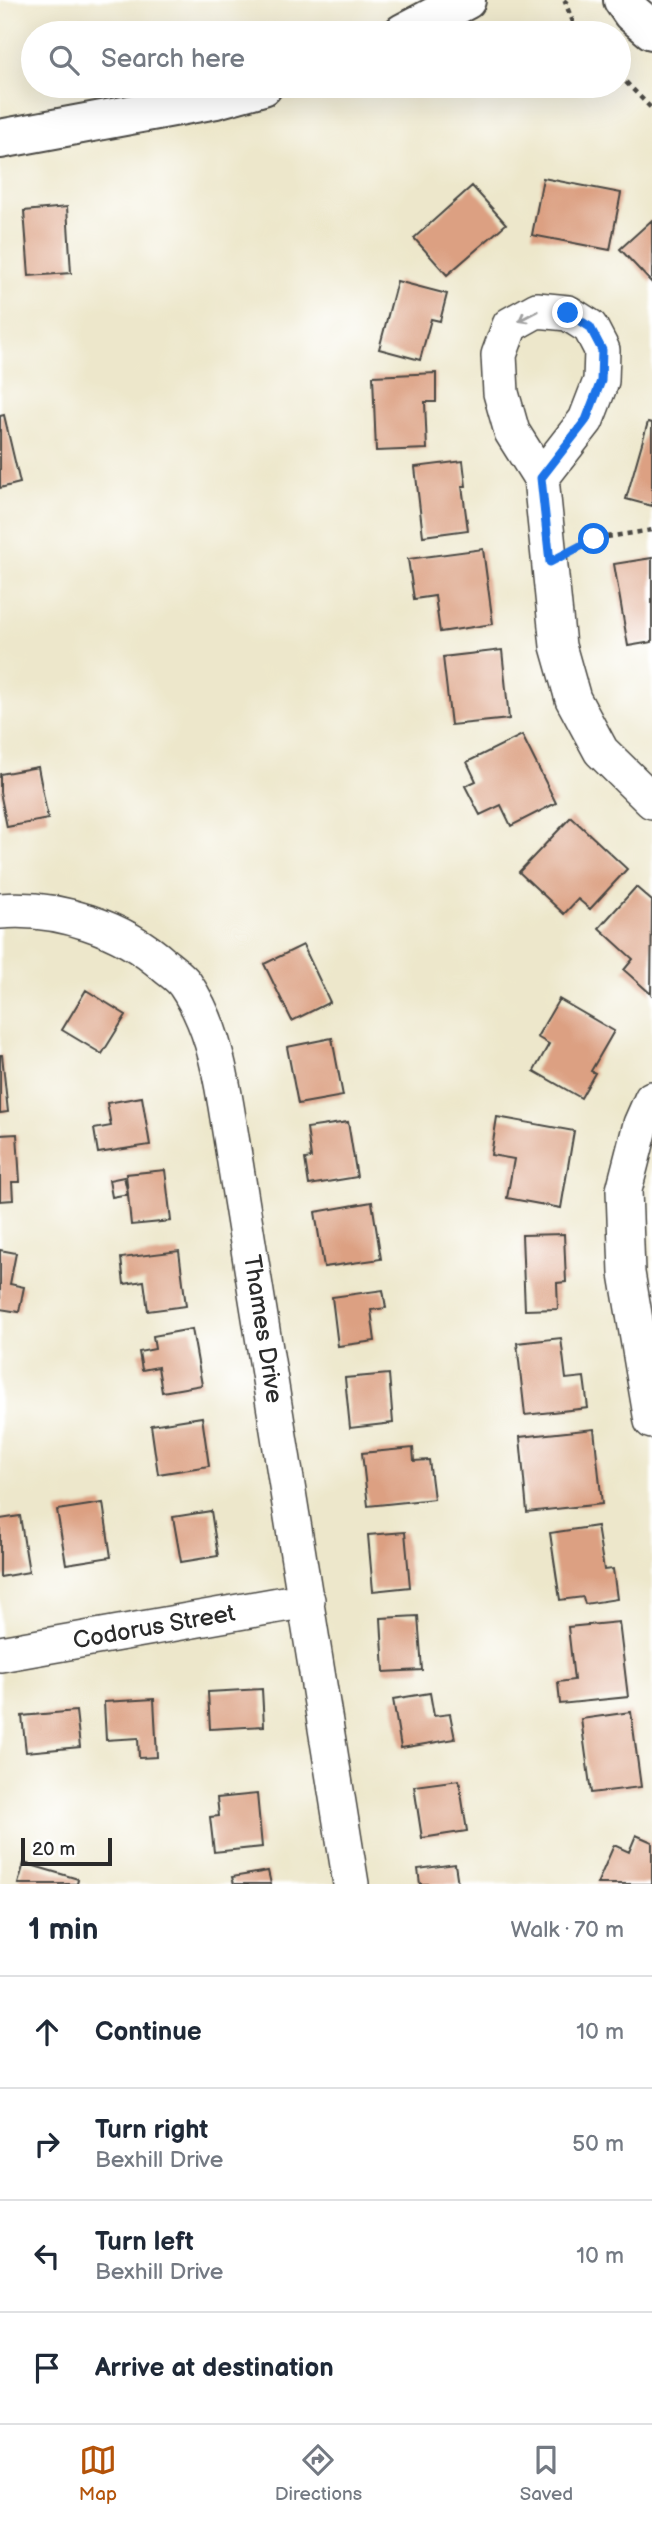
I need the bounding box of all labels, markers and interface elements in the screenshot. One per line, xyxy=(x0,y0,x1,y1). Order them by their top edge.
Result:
search box xyxy=(21,21,631,98)
icon: search xyxy=(45,41,83,79)
text: Search here xyxy=(101,44,245,75)
route end xyxy=(552,297,583,328)
one-way arrow xyxy=(518,309,538,323)
route start xyxy=(578,523,609,554)
street label: Thames Drive xyxy=(237,1253,289,1405)
street label: Codorus Street xyxy=(71,1598,238,1656)
scale bar xyxy=(21,1835,112,1867)
text: 20 m xyxy=(32,1838,75,1861)
text: 1 min xyxy=(28,1912,98,1948)
text: Walk · 70 m xyxy=(510,1916,624,1944)
icon: ahead xyxy=(28,2013,66,2051)
text: Continue xyxy=(95,2017,202,2048)
text: 10 m xyxy=(576,2018,624,2046)
text: Turn right xyxy=(95,2115,208,2146)
icon: right xyxy=(28,2125,66,2163)
text: 50 m xyxy=(572,2130,624,2158)
text: Bexhill Drive xyxy=(95,2146,224,2174)
text: Turn left xyxy=(95,2227,194,2258)
icon: left xyxy=(28,2237,66,2275)
text: 10 m xyxy=(576,2242,624,2270)
text: Bexhill Drive xyxy=(95,2258,224,2286)
icon: arrive xyxy=(28,2349,66,2387)
text: Arrive at destination xyxy=(95,2353,334,2384)
tab: Map xyxy=(79,2441,117,2506)
tab: Directions xyxy=(275,2441,362,2506)
tab: Saved xyxy=(520,2441,573,2506)

